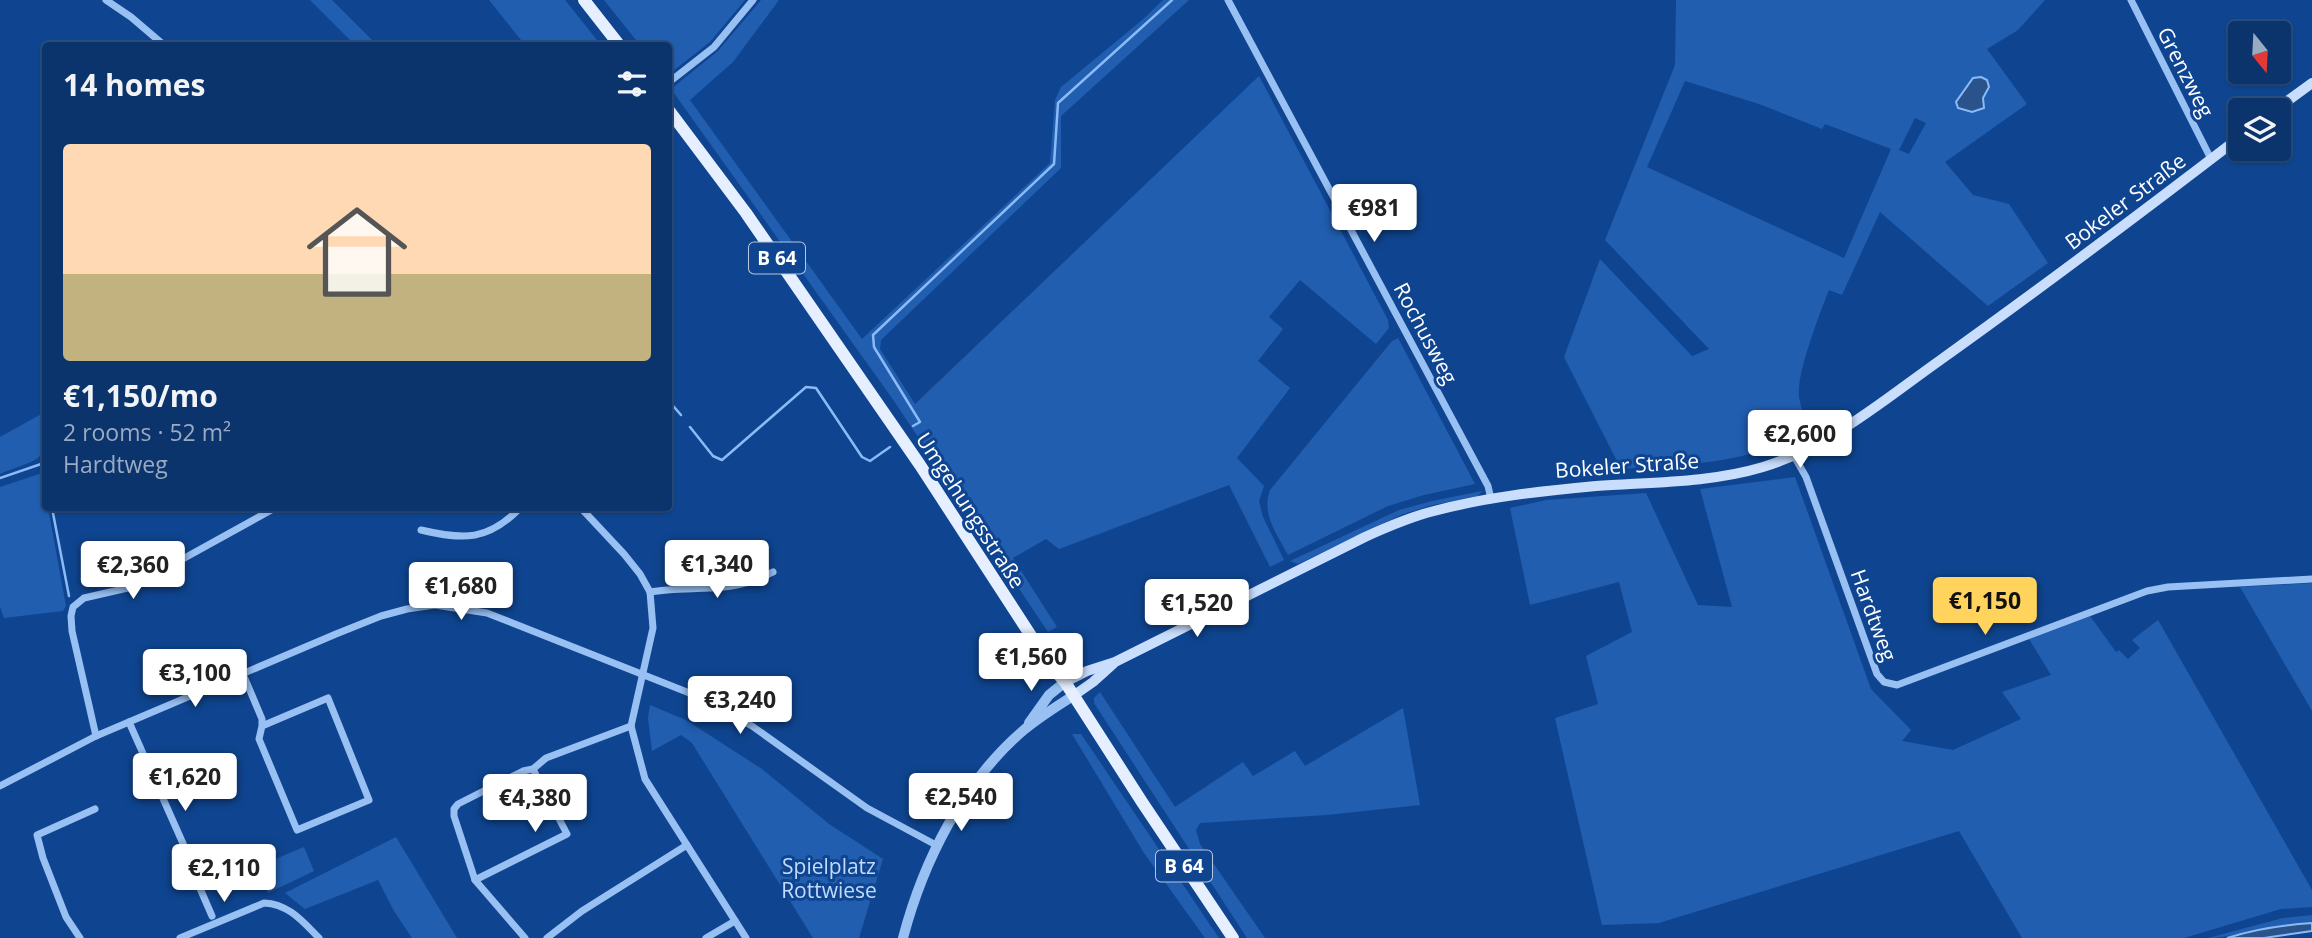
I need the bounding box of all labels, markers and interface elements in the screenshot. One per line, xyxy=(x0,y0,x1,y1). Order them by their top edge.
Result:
north arrow xyxy=(2228,21,2291,84)
map controls xyxy=(2228,21,2291,161)
street label: Grenzweg xyxy=(2151,22,2221,122)
text: 14 homes xyxy=(63,64,206,105)
icon: filters xyxy=(613,65,651,103)
button: layers xyxy=(2228,98,2291,161)
street label: Bokeler Straße xyxy=(2059,146,2191,256)
pin: €981 xyxy=(1333,184,1415,244)
icon: home xyxy=(294,189,420,315)
text: €981 xyxy=(1348,191,1400,223)
road number: B 64 xyxy=(749,242,805,274)
street label: Rochusweg xyxy=(1388,277,1464,389)
text: €1,150/mo xyxy=(63,375,218,416)
pin: €2,600 xyxy=(1743,410,1857,470)
text: 2 rooms · 52 m² xyxy=(63,416,231,448)
text: €2,600 xyxy=(1764,417,1836,449)
street label: Umgehungsstraße xyxy=(910,427,1032,593)
street label: Bokeler Straße xyxy=(1554,446,1700,484)
text: Hardtweg xyxy=(63,448,168,480)
pin: €1,340 xyxy=(660,540,774,600)
pin: €2,360 xyxy=(76,542,190,601)
text: €1,340 xyxy=(681,547,753,579)
text: €2,360 xyxy=(97,548,169,580)
pin: €1,680 xyxy=(404,562,518,622)
street label: Hardtweg xyxy=(1845,565,1903,665)
text: €1,680 xyxy=(425,569,497,601)
pin: €1,150 xyxy=(1928,578,2042,637)
pin: €1,520 xyxy=(1140,580,1254,639)
text: €1,150 xyxy=(1949,584,2021,616)
text: €1,520 xyxy=(1161,586,1233,618)
pin: €1,560 xyxy=(974,634,1088,693)
text: €1,560 xyxy=(995,640,1067,672)
pin: €3,100 xyxy=(138,650,252,709)
text: €3,100 xyxy=(159,656,231,688)
pin: €3,240 xyxy=(683,676,797,736)
text: €3,240 xyxy=(704,683,776,715)
pin: €1,620 xyxy=(128,754,242,813)
text: €1,620 xyxy=(149,760,221,792)
pin: €4,380 xyxy=(478,774,592,834)
pin: €2,540 xyxy=(904,774,1018,833)
text: €2,540 xyxy=(925,780,997,812)
text: €4,380 xyxy=(499,781,571,813)
pin: €2,110 xyxy=(167,844,281,904)
road number: B 64 xyxy=(1156,850,1212,881)
text: €2,110 xyxy=(188,851,260,883)
park label: Spielplatz Rottwiese xyxy=(781,852,877,904)

